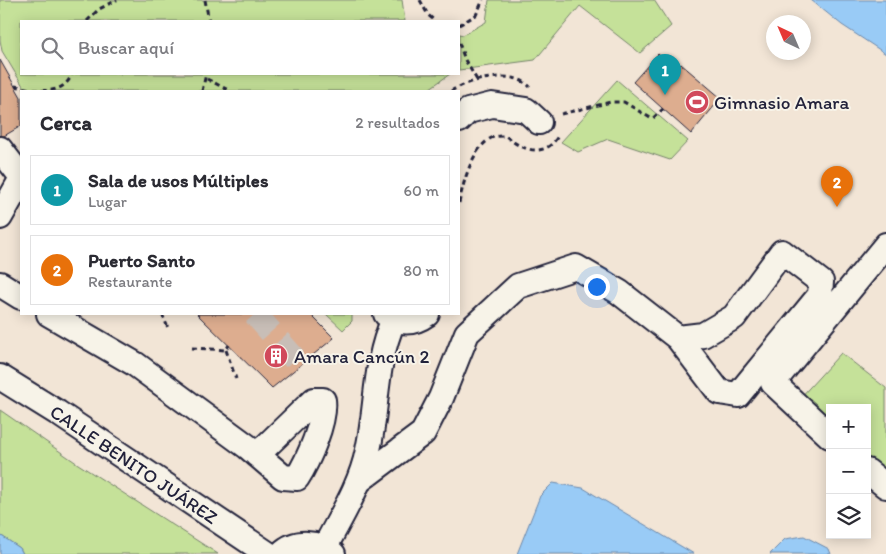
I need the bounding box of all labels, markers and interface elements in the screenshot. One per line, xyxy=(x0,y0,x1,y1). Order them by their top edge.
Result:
north arrow xyxy=(766,15,811,60)
search box xyxy=(20,20,460,75)
icon: search xyxy=(38,34,66,62)
text: Buscar aquí xyxy=(78,36,174,59)
pin: 1 xyxy=(649,54,681,95)
sports icon: Gimnasio Amara xyxy=(684,89,710,115)
place label: Gimnasio Amara xyxy=(714,91,849,114)
text: Cerca xyxy=(40,110,92,135)
text: 2 resultados xyxy=(355,113,440,132)
pin: 2 xyxy=(821,166,853,207)
text: Sala de usos Múltiples xyxy=(88,169,268,192)
text: 1 xyxy=(53,181,61,200)
text: 60 m xyxy=(404,181,439,200)
text: Lugar xyxy=(88,192,127,211)
text: Puerto Santo xyxy=(88,249,195,272)
text: 2 xyxy=(53,261,61,280)
text: 80 m xyxy=(403,261,439,280)
text: Restaurante xyxy=(88,272,172,291)
your location xyxy=(584,274,610,300)
building icon: Amara Cancún 2 xyxy=(263,343,289,369)
place label: Amara Cancún 2 xyxy=(294,345,430,368)
street label: CALLE BENITO JUÁREZ xyxy=(46,400,223,529)
map controls xyxy=(826,404,871,539)
button: + xyxy=(826,404,871,449)
button: − xyxy=(826,449,871,494)
button: layers xyxy=(826,494,871,539)

